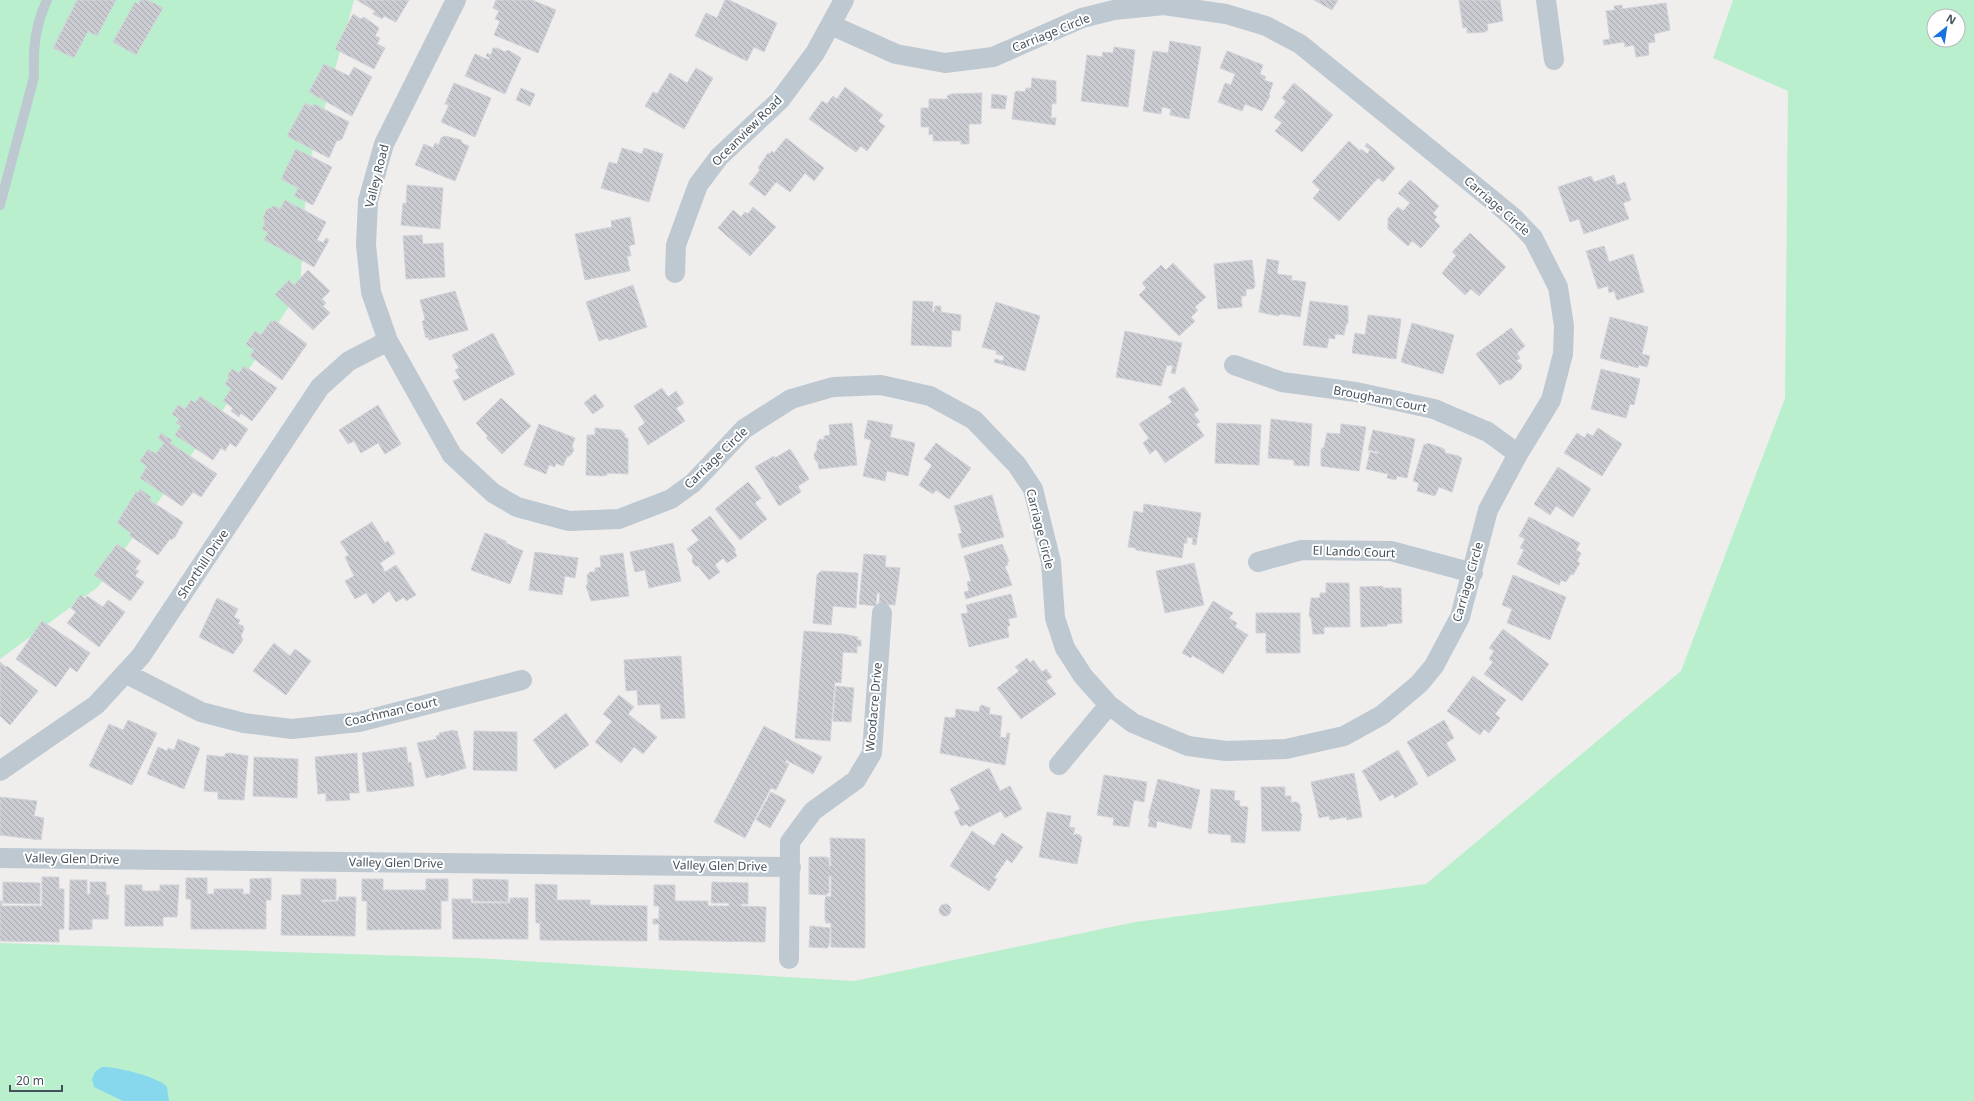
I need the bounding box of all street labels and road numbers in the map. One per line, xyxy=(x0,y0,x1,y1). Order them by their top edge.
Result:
street label: Carriage Circle xyxy=(1009,9,1092,56)
street label: Oceanview Road xyxy=(708,92,786,170)
street label: Valley Road xyxy=(360,143,393,209)
street label: Carriage Circle xyxy=(1461,172,1534,239)
street label: Brougham Court xyxy=(1332,381,1429,416)
street label: Carriage Circle xyxy=(680,423,751,492)
street label: Carriage Circle xyxy=(1022,487,1059,571)
street label: Shorthill Drive xyxy=(173,526,232,602)
street label: Carriage Circle xyxy=(1448,540,1487,624)
street label: El Lando Court xyxy=(1312,542,1396,561)
street label: Woodacre Drive xyxy=(861,661,886,752)
street label: Coachman Court xyxy=(343,692,440,730)
street label: Valley Glen Drive xyxy=(25,849,120,868)
street label: Valley Glen Drive xyxy=(349,853,444,872)
street label: Valley Glen Drive xyxy=(673,856,768,875)

